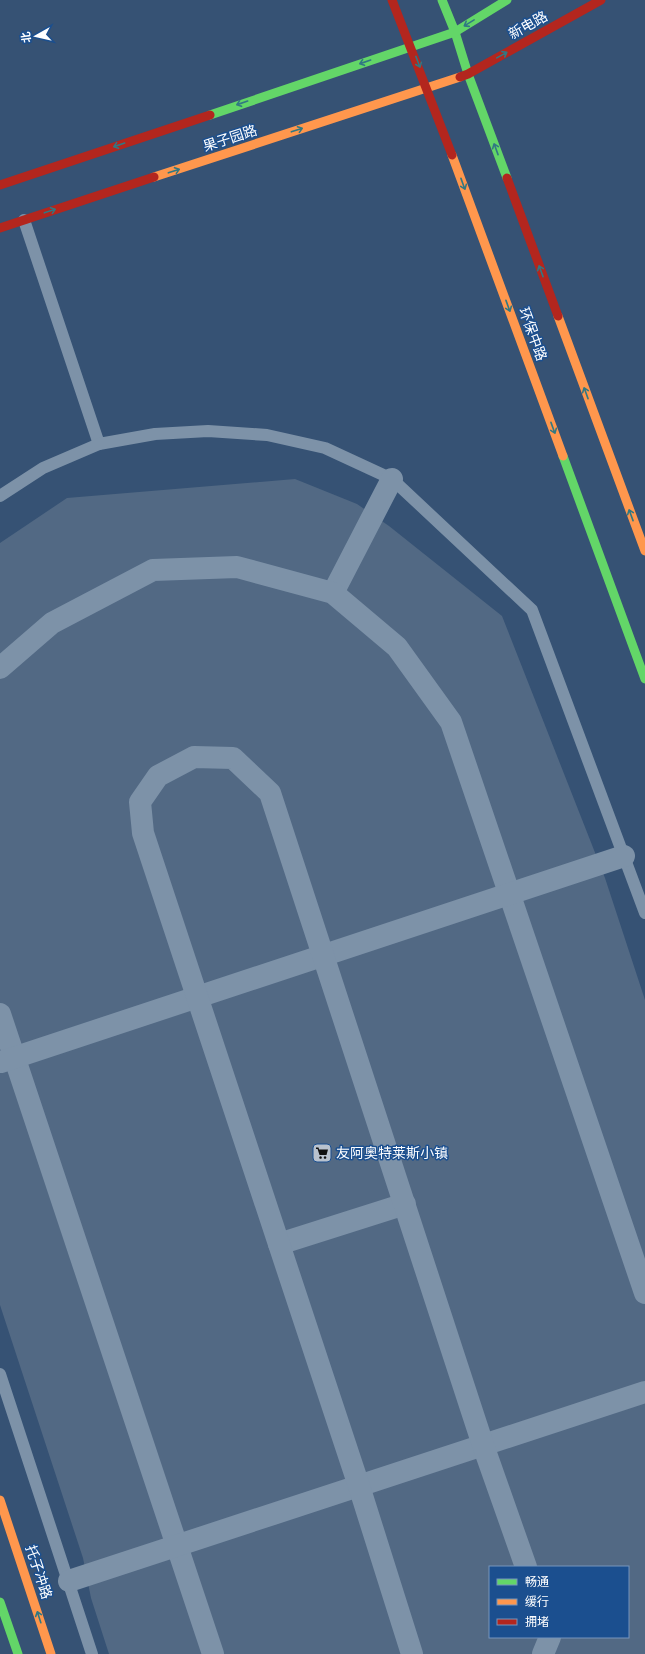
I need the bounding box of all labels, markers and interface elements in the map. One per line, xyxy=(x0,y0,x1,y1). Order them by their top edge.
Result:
street label: 新电路 xyxy=(506,8,551,43)
north arrow xyxy=(16,16,56,56)
one-way arrow xyxy=(464,19,475,27)
text: 北 xyxy=(19,31,34,44)
one-way arrow xyxy=(496,50,508,58)
one-way arrow xyxy=(414,56,422,68)
one-way arrow xyxy=(359,59,372,66)
one-way arrow xyxy=(235,100,248,107)
street label: 果子园路 xyxy=(201,122,259,155)
one-way arrow xyxy=(291,126,304,133)
one-way arrow xyxy=(113,141,125,149)
one-way arrow xyxy=(491,143,499,155)
one-way arrow xyxy=(167,167,180,174)
one-way arrow xyxy=(459,177,467,189)
one-way arrow xyxy=(44,207,57,214)
one-way arrow xyxy=(537,265,545,277)
one-way arrow xyxy=(504,299,512,311)
street label: 环保中路 xyxy=(515,305,550,363)
one-way arrow xyxy=(582,387,590,399)
one-way arrow xyxy=(549,421,557,433)
one-way arrow xyxy=(627,509,635,521)
supermarket icon: 友阿奥特莱斯小镇 xyxy=(311,1142,333,1164)
place label: 友阿奥特莱斯小镇 xyxy=(336,1145,448,1162)
street label: 托子冲路 xyxy=(22,1543,55,1601)
legend xyxy=(489,1566,629,1638)
text: 畅通 xyxy=(525,1575,549,1590)
text: 缓行 xyxy=(525,1595,549,1610)
one-way arrow xyxy=(35,1611,42,1624)
text: 拥堵 xyxy=(525,1615,549,1630)

